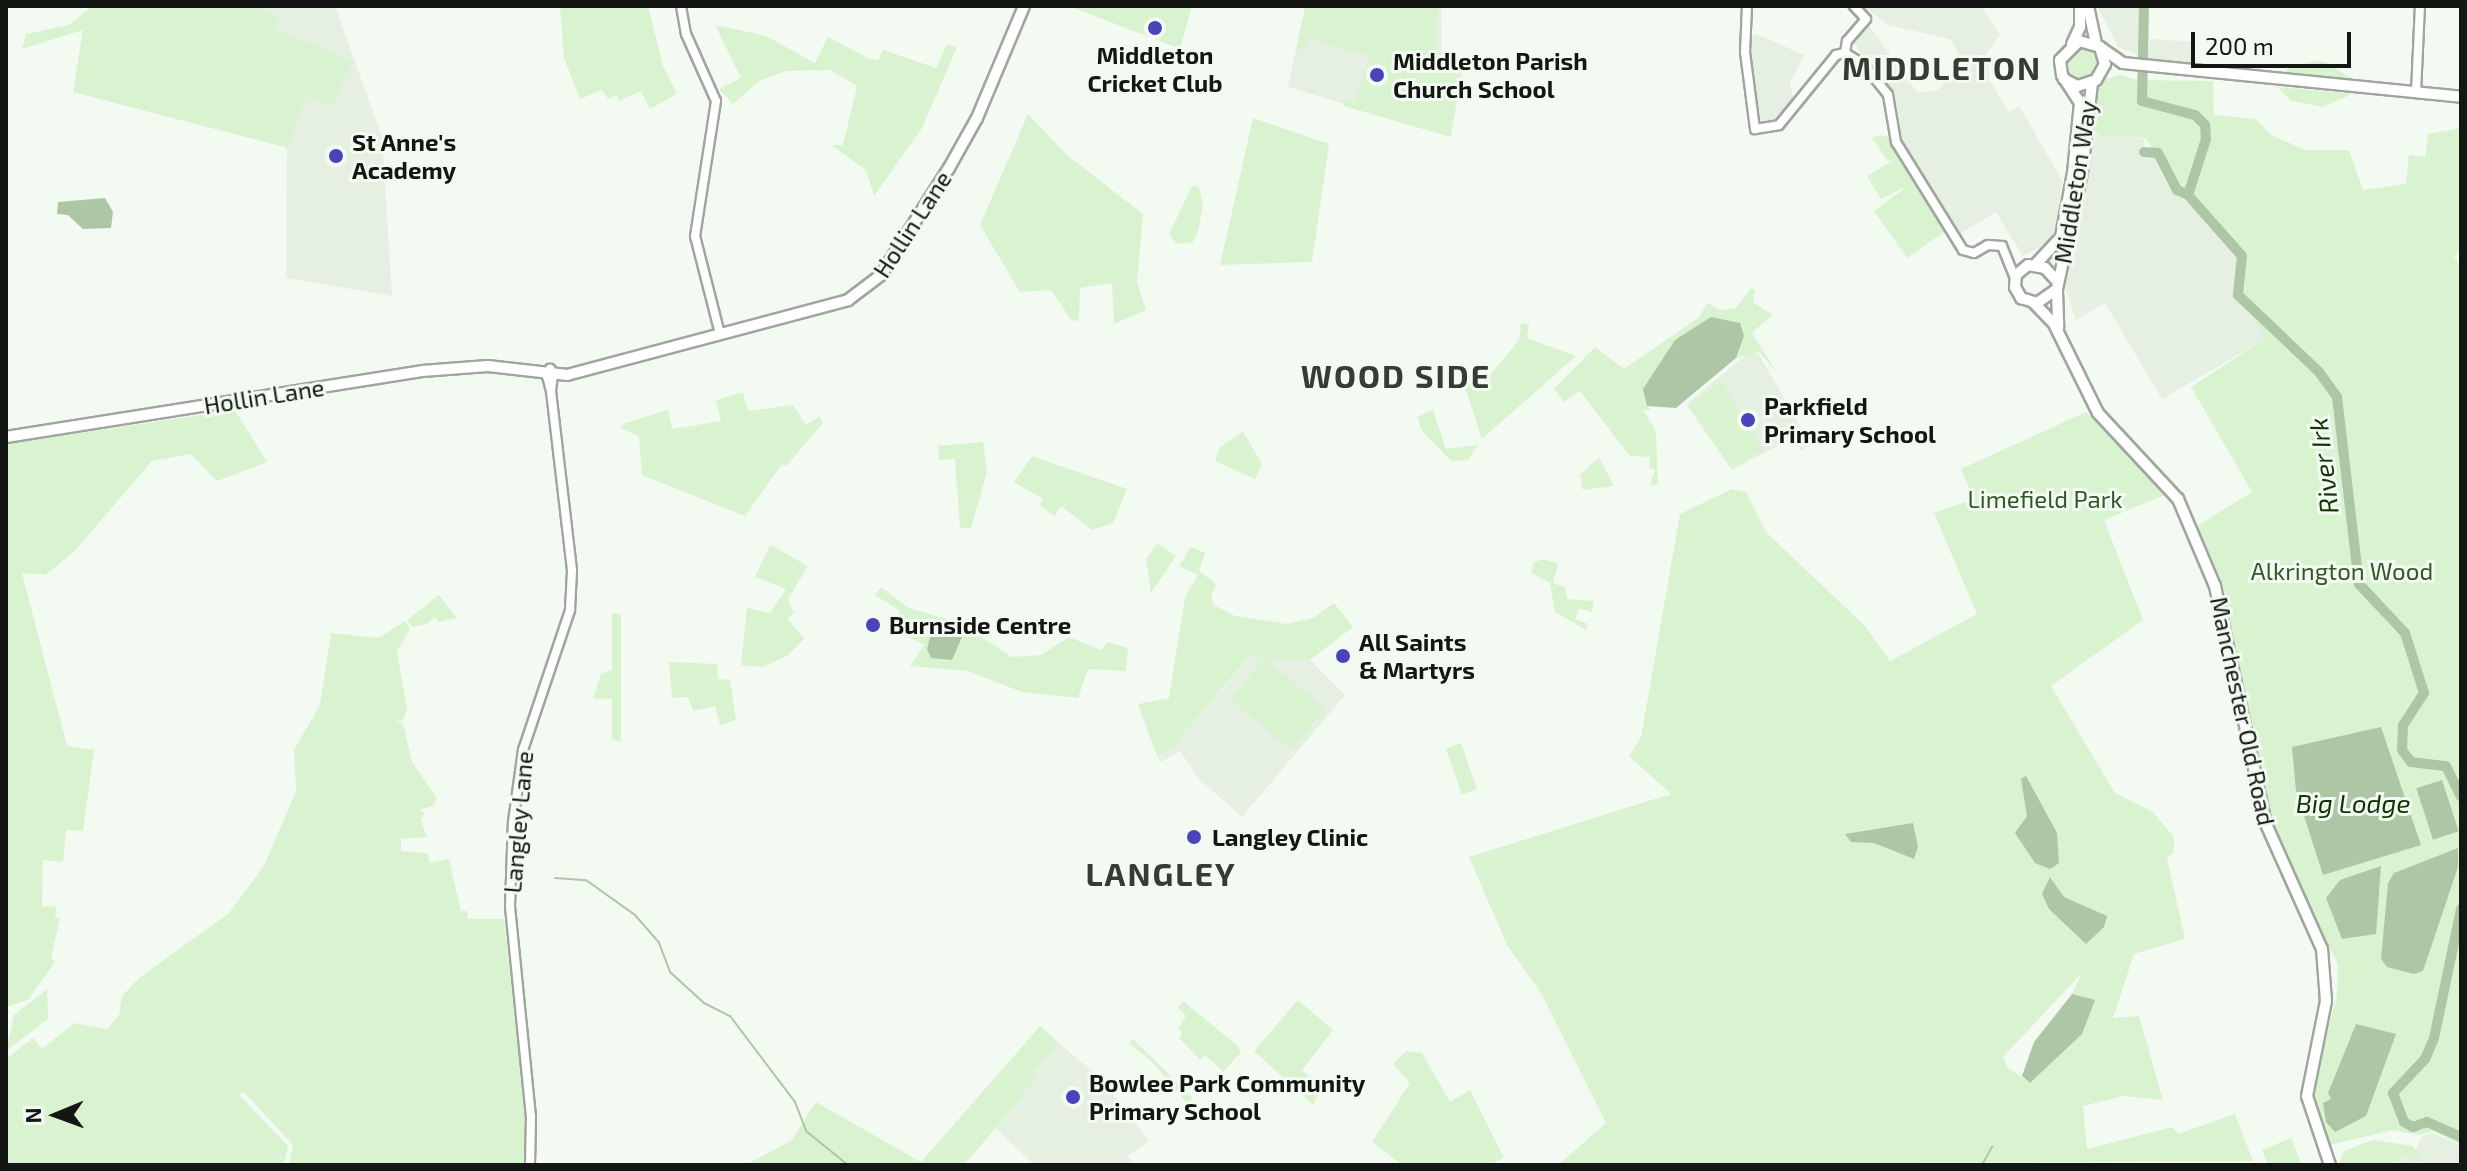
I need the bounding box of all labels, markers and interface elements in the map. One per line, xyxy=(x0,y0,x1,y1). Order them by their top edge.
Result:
scale bar xyxy=(2195,16,2355,66)
marker: Middleton Cricket Club xyxy=(1146,19,1164,37)
text: 200 m xyxy=(2205,31,2274,60)
place label: Middleton Cricket Club xyxy=(1087,41,1223,97)
place label: Middleton Parish Church School xyxy=(1393,47,1588,103)
district label: MIDDLETON xyxy=(1842,48,2042,86)
marker: Middleton Parish Church School xyxy=(1368,66,1386,84)
street label: Middleton Way xyxy=(2048,98,2102,266)
place label: St Anne's Academy xyxy=(352,128,457,184)
marker: St Anne's Academy xyxy=(327,147,345,165)
street label: Hollin Lane xyxy=(867,165,957,283)
district label: WOOD SIDE xyxy=(1301,356,1491,394)
street label: Hollin Lane xyxy=(202,372,326,420)
place label: Parkfield Primary School xyxy=(1764,392,1936,448)
marker: Parkfield Primary School xyxy=(1739,411,1757,429)
water label: River Irk xyxy=(2302,416,2344,516)
park label: Limefield Park xyxy=(1968,485,2122,513)
park label: Alkrington Wood xyxy=(2251,557,2433,585)
street label: Manchester Old Road xyxy=(2205,594,2281,828)
place label: Burnside Centre xyxy=(889,611,1071,639)
marker: Burnside Centre xyxy=(864,616,882,634)
place label: All Saints & Martyrs xyxy=(1359,628,1475,684)
marker: All Saints & Martyrs xyxy=(1334,647,1352,665)
street label: Langley Lane xyxy=(497,749,539,895)
water label: Big Lodge xyxy=(2296,787,2410,819)
place label: Langley Clinic xyxy=(1212,823,1369,851)
marker: Langley Clinic xyxy=(1183,826,1205,848)
district label: LANGLEY xyxy=(1085,854,1237,892)
place label: Bowlee Park Community Primary School xyxy=(1089,1069,1365,1125)
north arrow xyxy=(16,1075,96,1155)
marker: Bowlee Park Community Primary School xyxy=(1064,1088,1082,1106)
text: N xyxy=(19,1107,45,1124)

